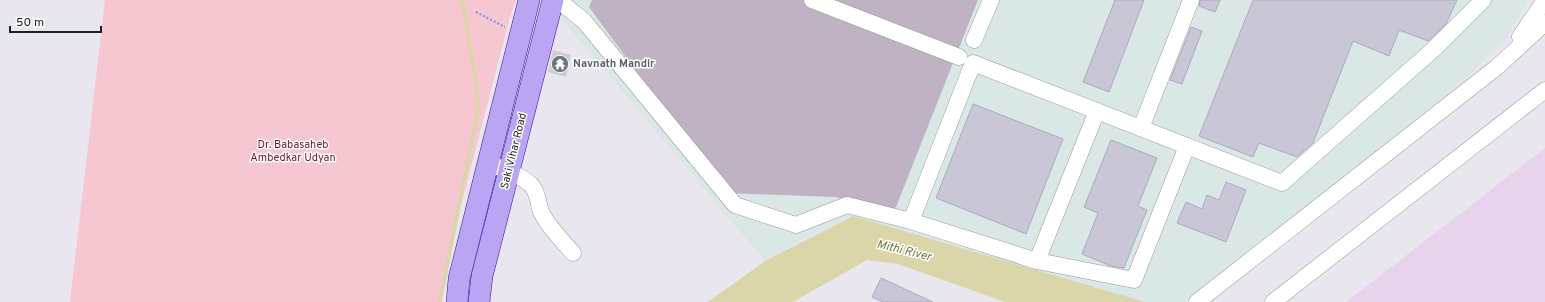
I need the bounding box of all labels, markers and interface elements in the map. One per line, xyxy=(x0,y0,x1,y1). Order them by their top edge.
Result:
scale bar xyxy=(10,8,101,34)
text: 50 m xyxy=(16,15,44,31)
temple icon: Navnath Mandir xyxy=(550,54,570,74)
place label: Navnath Mandir xyxy=(573,57,655,71)
street label: Saki Vihar Road xyxy=(498,112,530,190)
park label: Dr. Babasaheb Ambedkar Udyan xyxy=(250,138,336,165)
water label: Mithi River xyxy=(875,237,934,266)

